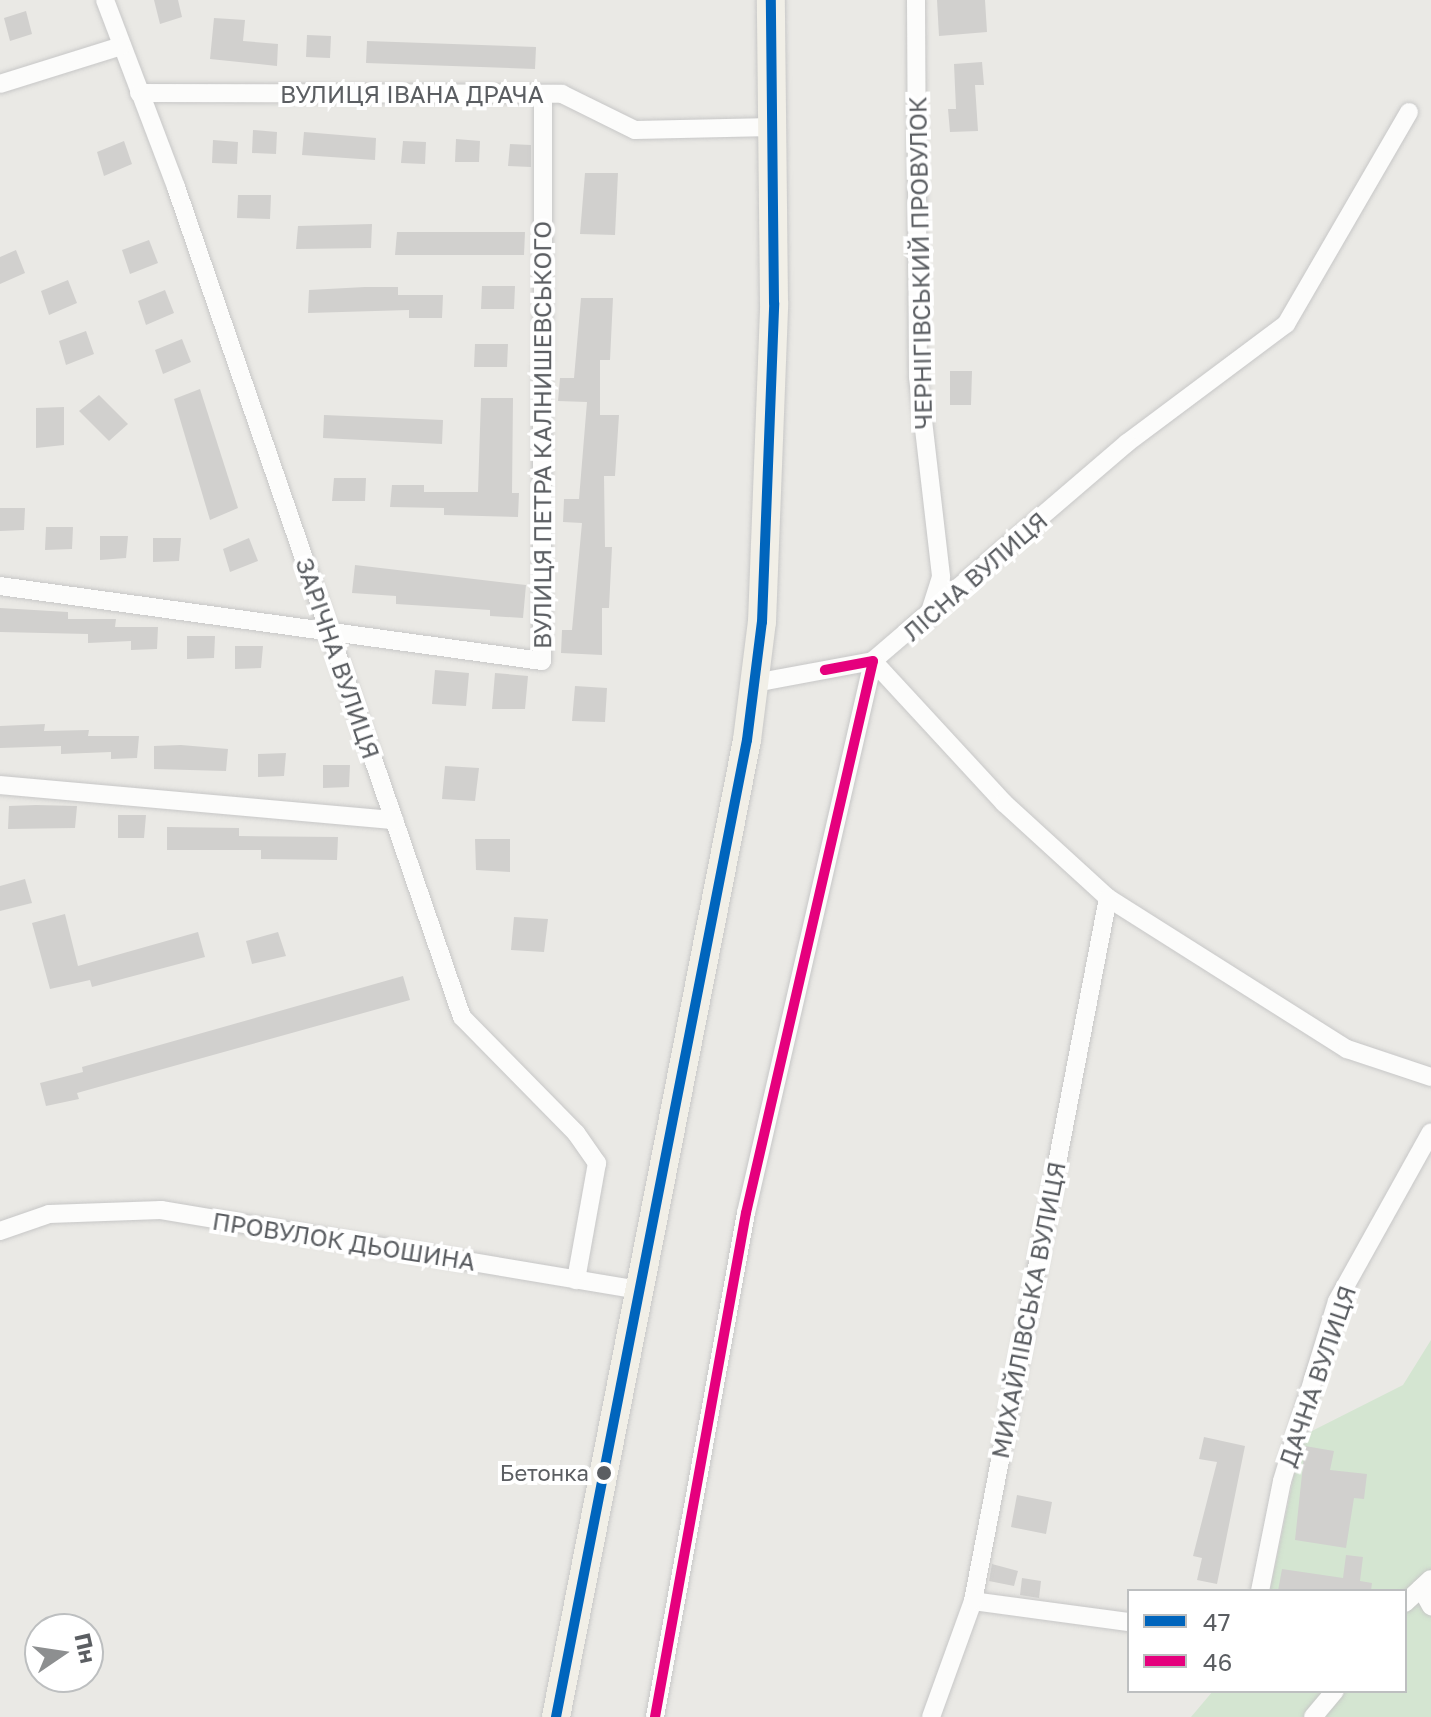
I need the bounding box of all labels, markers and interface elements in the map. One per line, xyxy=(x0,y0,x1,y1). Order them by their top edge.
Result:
street label: ВУЛИЦЯ ІВАНА ДРАЧА xyxy=(280,80,544,108)
street label: ЧЕРНІГІВСЬКИЙ ПРОВУЛОК xyxy=(903,96,937,430)
street label: ВУЛИЦЯ ПЕТРА КАЛНИШЕВСЬКОГО xyxy=(528,221,556,649)
street label: ЛІСНА ВУЛИЦЯ xyxy=(897,506,1053,646)
street label: ЗАРІЧНА ВУЛИЦЯ xyxy=(290,554,386,762)
street label: МИХАЙЛІВСЬКА ВУЛИЦЯ xyxy=(985,1159,1071,1461)
street label: ПРОВУЛОК ДЬОШИНА xyxy=(210,1206,478,1276)
street label: ДАЧНА ВУЛИЦЯ xyxy=(1273,1282,1361,1470)
place label: Бетонка xyxy=(500,1460,589,1486)
marker: Бетонка xyxy=(596,1465,612,1481)
legend xyxy=(1127,1589,1407,1693)
text: 47 xyxy=(1203,1607,1230,1636)
north arrow xyxy=(24,1613,104,1693)
text: Пн xyxy=(69,1630,102,1666)
text: 46 xyxy=(1203,1647,1232,1676)

